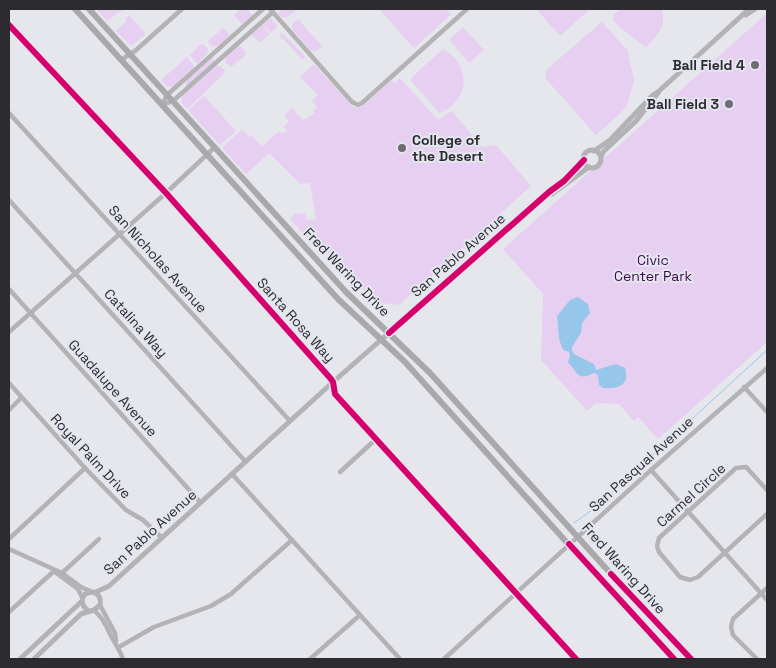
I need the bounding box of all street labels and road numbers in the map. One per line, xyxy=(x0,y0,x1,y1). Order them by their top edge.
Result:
street label: San Nicholas Avenue xyxy=(105,201,211,317)
street label: San Pablo Avenue xyxy=(407,209,509,301)
street label: Fred Waring Drive xyxy=(300,224,394,320)
street label: Santa Rosa Way xyxy=(253,274,339,366)
street label: Catalina Way xyxy=(100,285,172,361)
street label: Guadalupe Avenue xyxy=(65,336,161,440)
street label: Royal Palm Drive xyxy=(47,410,135,502)
street label: San Pasqual Avenue xyxy=(585,412,697,516)
street label: Carmel Circle xyxy=(653,459,729,531)
street label: San Pablo Avenue xyxy=(100,485,200,579)
street label: Fred Waring Drive xyxy=(578,519,670,617)

